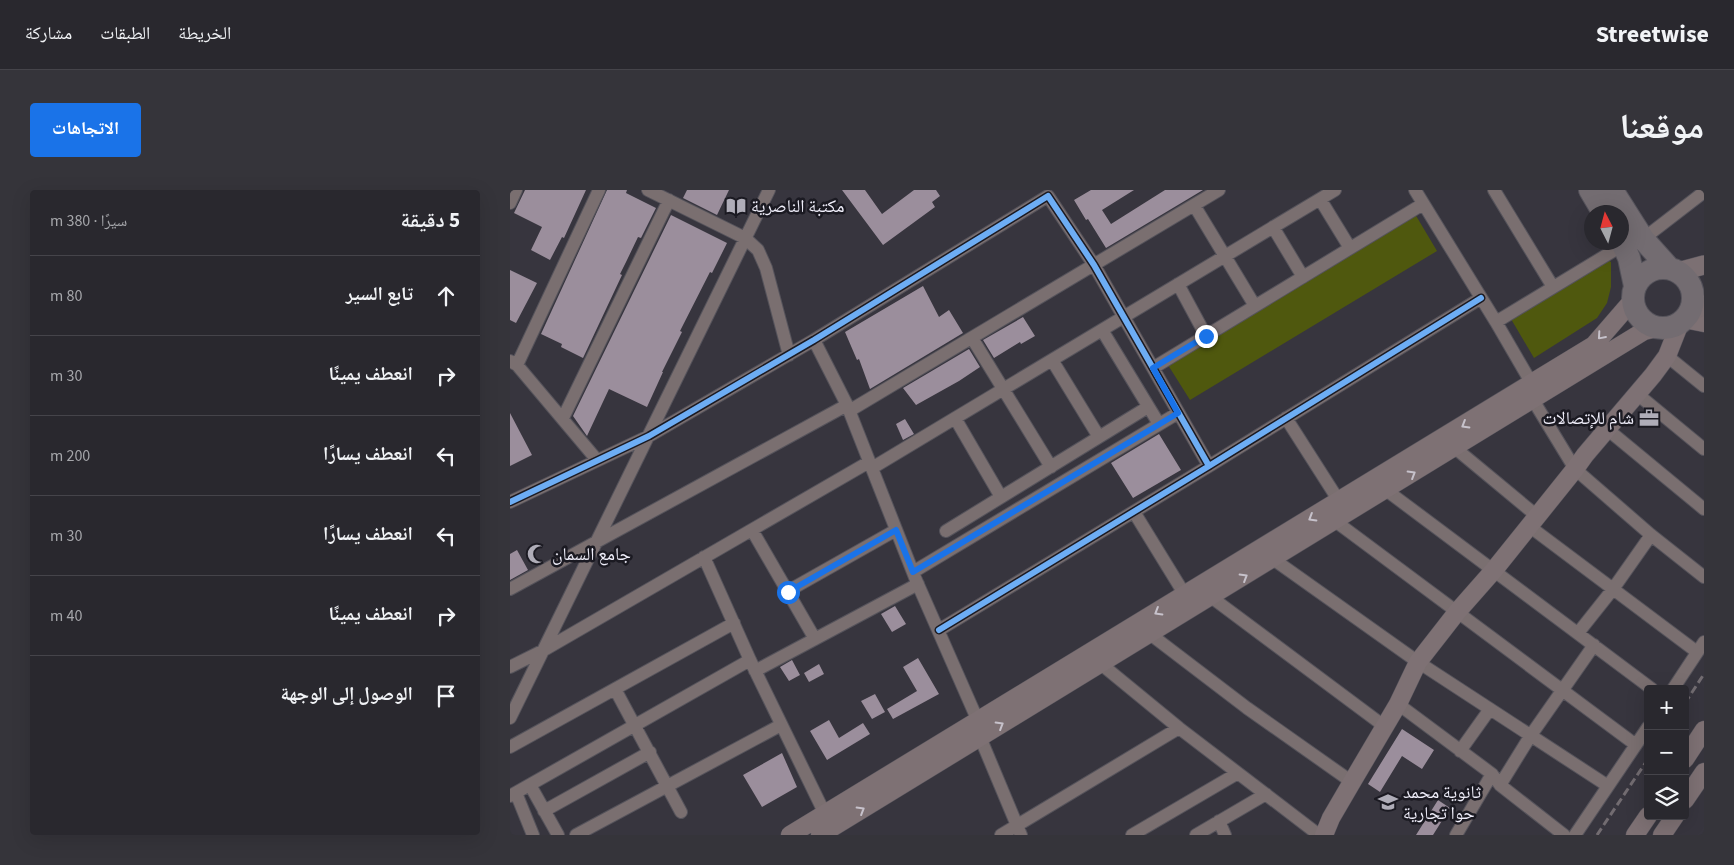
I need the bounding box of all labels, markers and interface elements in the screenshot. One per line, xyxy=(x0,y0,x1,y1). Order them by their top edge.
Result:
text: Streetwise xyxy=(1596,17,1709,52)
text: مشاركة xyxy=(25,21,72,46)
text: الطبقات xyxy=(100,21,150,46)
text: الخريطة xyxy=(178,21,231,46)
text: موقعنا xyxy=(1619,102,1704,152)
button: الاتجاهات xyxy=(30,103,141,157)
place label: مكتبة الناصرية xyxy=(751,194,845,219)
library icon: مكتبة الناصرية xyxy=(725,195,747,217)
text: 5 دقيقة xyxy=(401,205,460,235)
north arrow xyxy=(1584,205,1629,250)
text: سيرًا · 380 m xyxy=(50,210,127,232)
text: تابع السير xyxy=(346,281,413,308)
icon: ahead xyxy=(432,282,460,310)
text: 80 m xyxy=(50,285,82,307)
route end xyxy=(1195,325,1218,348)
one-way arrow xyxy=(1598,331,1607,340)
text: انعطف يمينًا xyxy=(329,361,413,388)
icon: right xyxy=(432,362,460,390)
text: 30 m xyxy=(50,365,82,387)
place label: شام للإتصالات xyxy=(1542,406,1634,431)
office icon: شام للإتصالات xyxy=(1638,407,1660,429)
one-way arrow xyxy=(1462,418,1471,428)
text: انعطف يسارًا xyxy=(323,441,413,468)
icon: left xyxy=(432,442,460,470)
text: 200 m xyxy=(50,445,90,467)
one-way arrow xyxy=(1407,471,1416,480)
one-way arrow xyxy=(1308,512,1317,522)
text: انعطف يسارًا xyxy=(323,521,413,548)
icon: left xyxy=(432,522,460,550)
text: 30 m xyxy=(50,525,82,547)
place label: جامع السمان xyxy=(552,542,631,567)
mosque icon: جامع السمان xyxy=(526,543,548,565)
one-way arrow xyxy=(1238,573,1247,583)
route start xyxy=(777,581,800,604)
text: انعطف يمينًا xyxy=(329,601,413,628)
icon: right xyxy=(432,602,460,630)
text: 40 m xyxy=(50,605,82,627)
one-way arrow xyxy=(1154,605,1163,615)
text: الوصول إلى الوجهة xyxy=(280,681,413,708)
icon: arrive xyxy=(432,682,460,710)
map controls xyxy=(1644,685,1689,820)
button: + xyxy=(1644,685,1689,730)
one-way arrow xyxy=(995,722,1004,731)
button: − xyxy=(1644,730,1689,775)
button: layers xyxy=(1644,775,1689,820)
place label: ثانوية محمد حوا تجارية xyxy=(1403,780,1481,826)
school or university icon: ثانوية محمد حوا تجارية xyxy=(1377,791,1399,813)
one-way arrow xyxy=(856,806,865,816)

